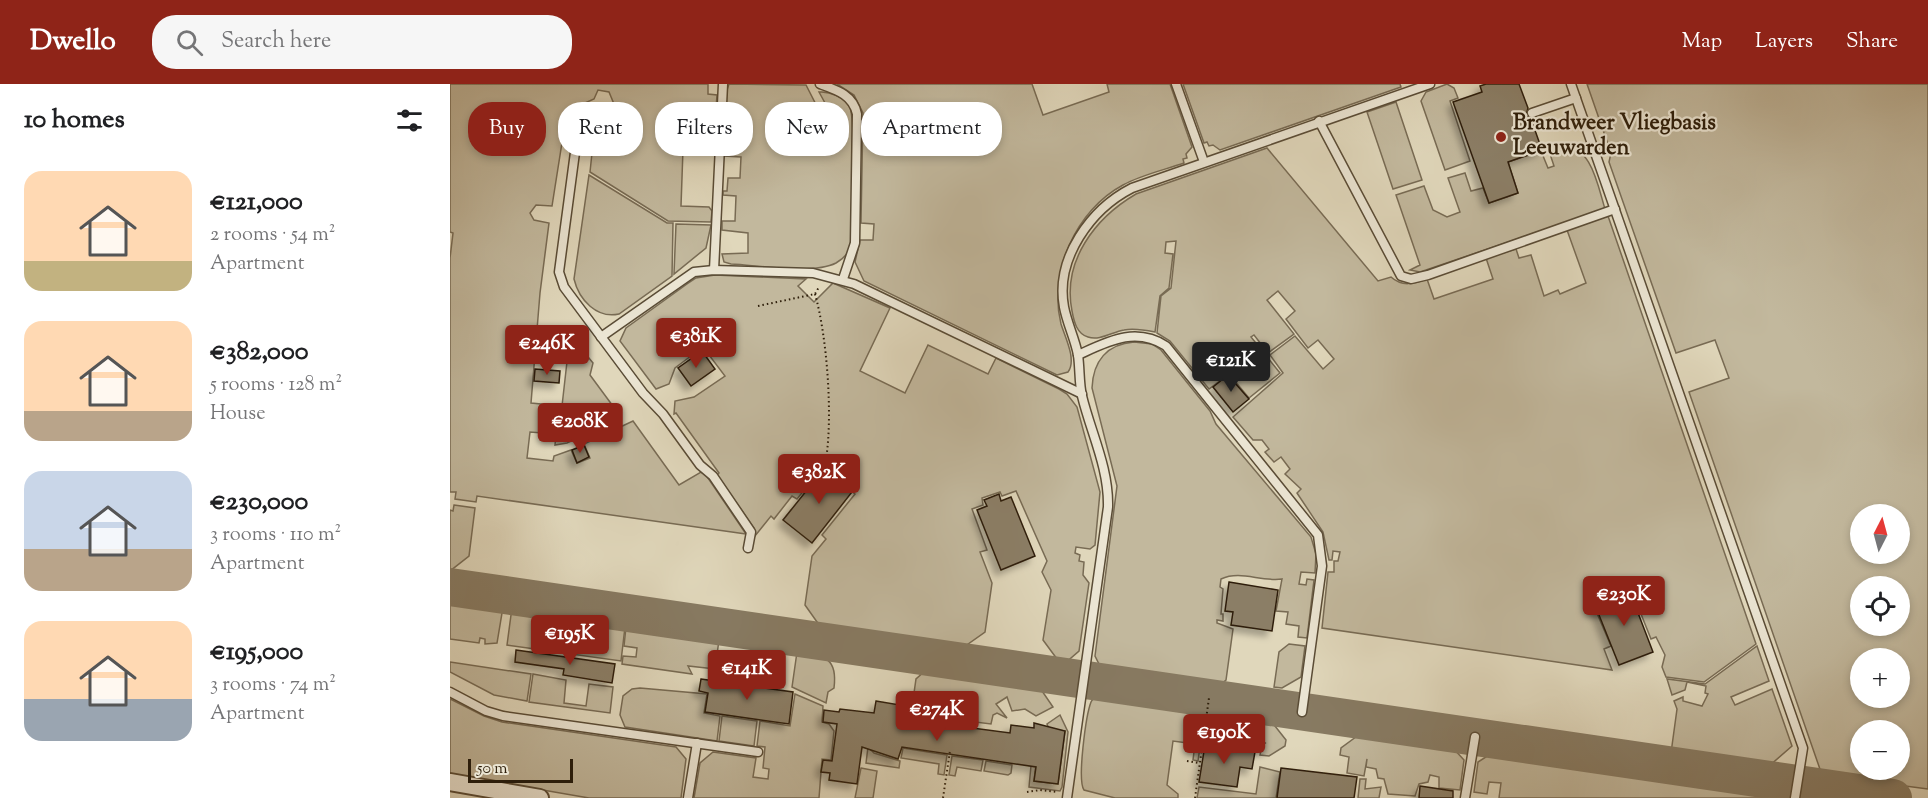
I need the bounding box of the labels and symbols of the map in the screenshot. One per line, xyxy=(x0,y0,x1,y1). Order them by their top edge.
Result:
place label: Brandweer Vliegbasis Leeuwarden xyxy=(1513,108,1716,165)
marker: Brandweer Vliegbasis Leeuwarden xyxy=(1494,130,1508,144)
pin: €381K xyxy=(654,318,738,369)
pin: €246K xyxy=(505,325,589,376)
pin: €121K xyxy=(1189,342,1273,393)
pin: €208K xyxy=(538,403,622,454)
pin: €382K xyxy=(777,454,861,505)
north arrow xyxy=(1850,504,1910,564)
pin: €230K xyxy=(1582,576,1666,627)
pin: €195K xyxy=(528,615,612,666)
pin: €141K xyxy=(705,650,789,701)
pin: €274K xyxy=(895,691,979,742)
pin: €190K xyxy=(1182,714,1266,765)
scale bar xyxy=(468,756,573,784)

